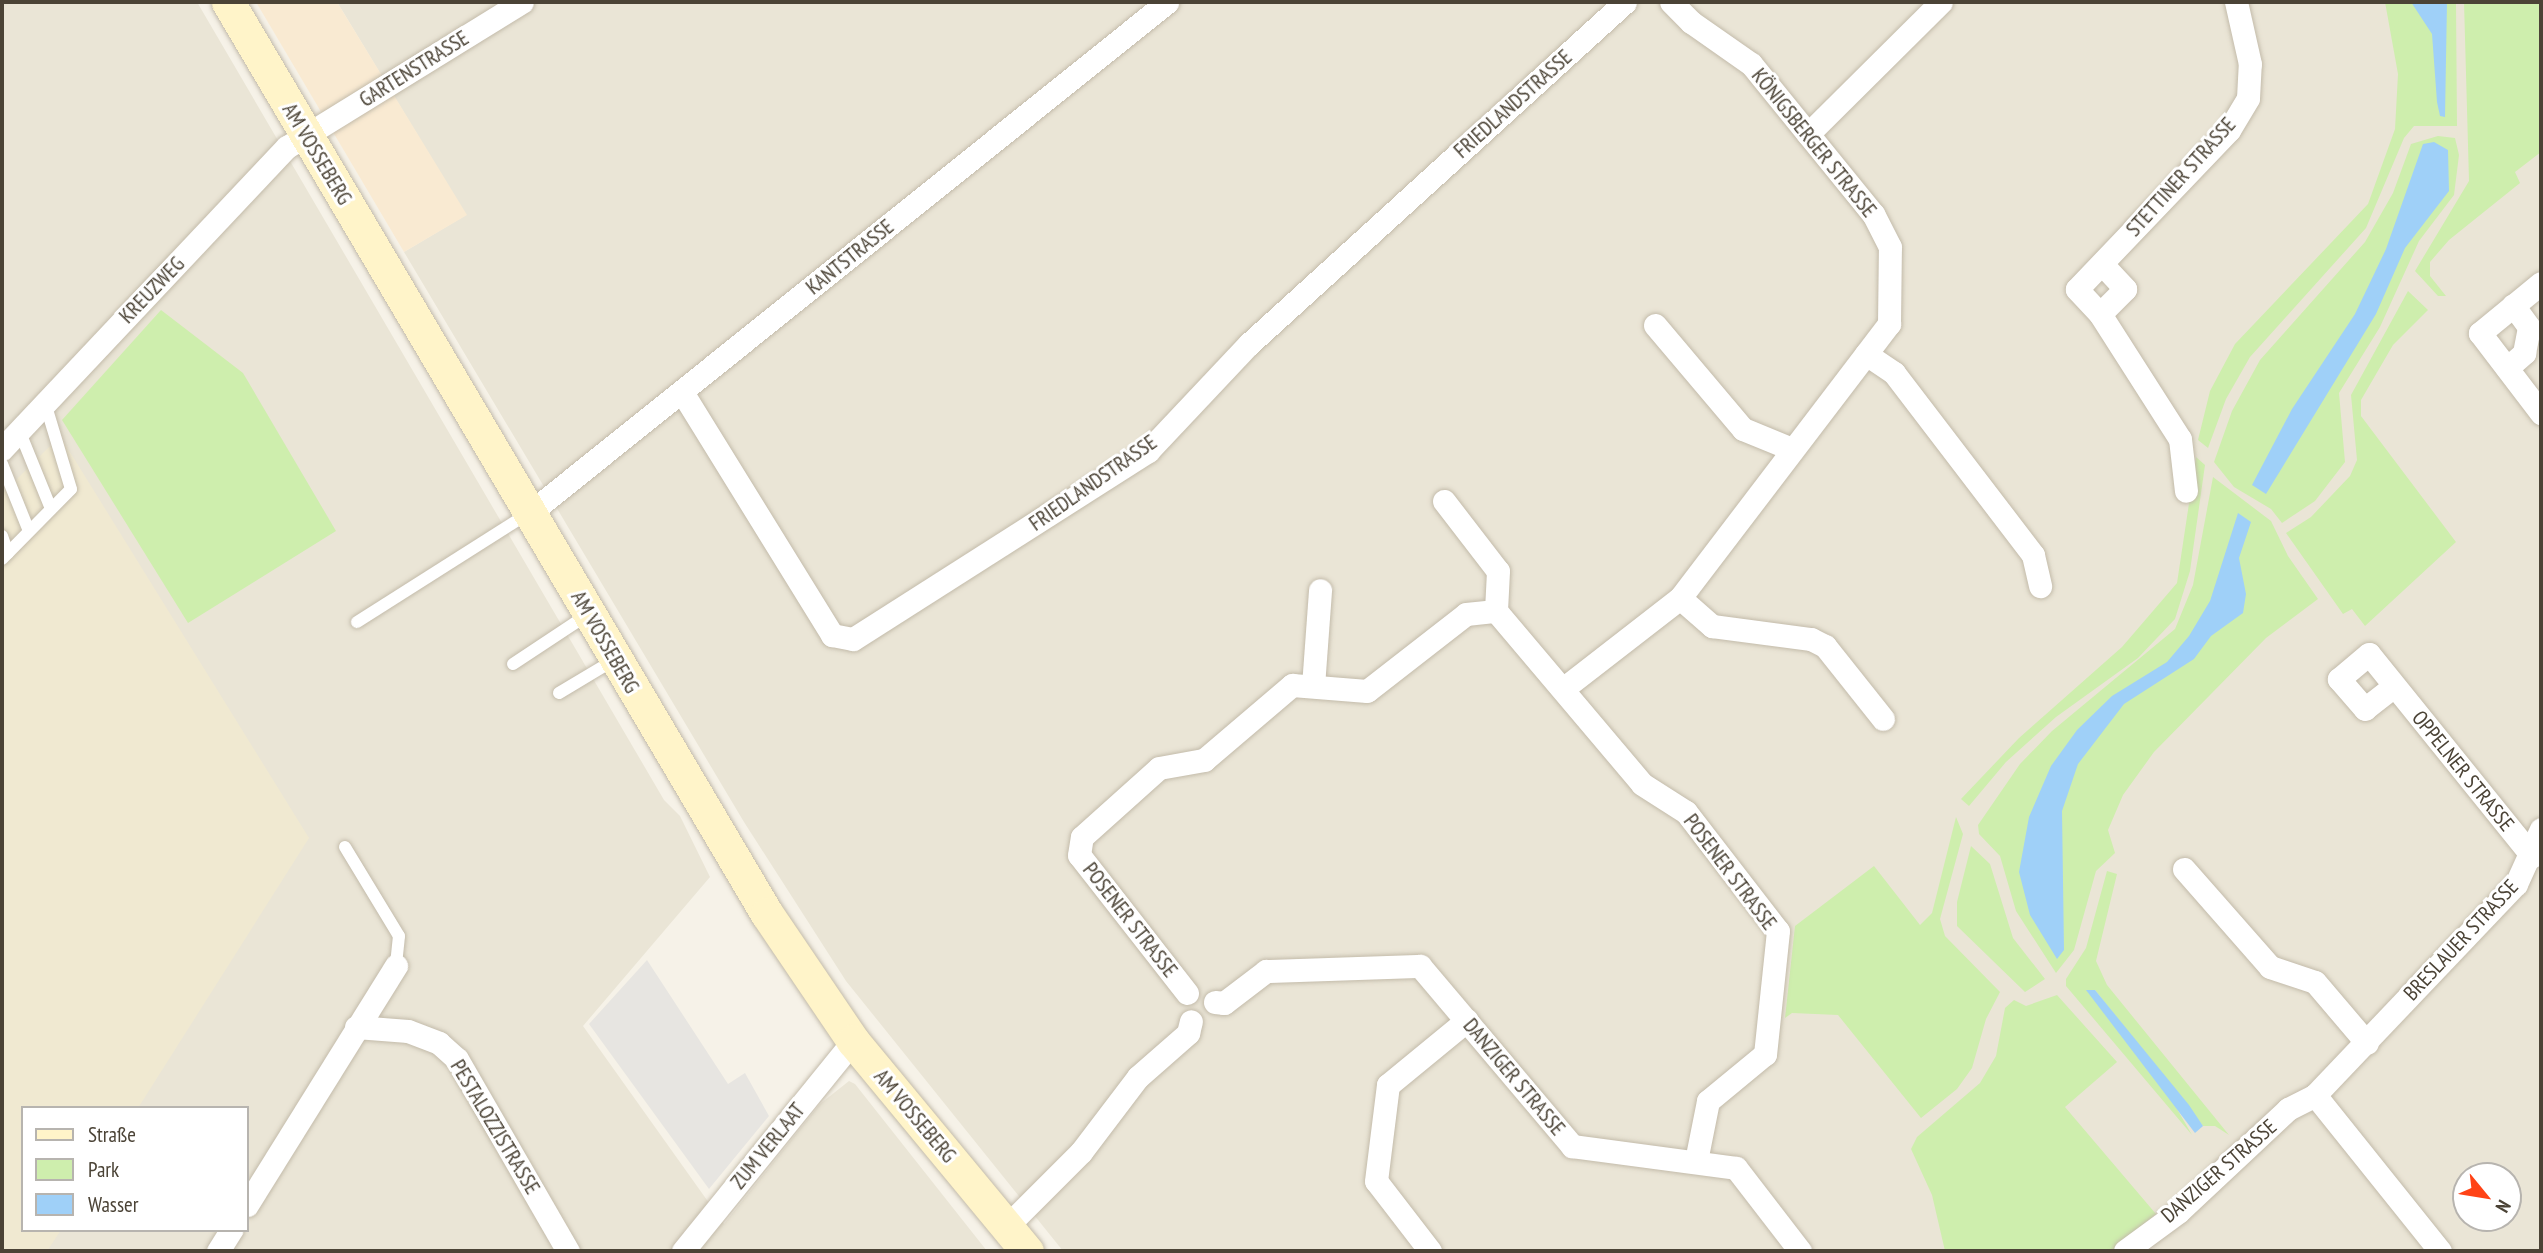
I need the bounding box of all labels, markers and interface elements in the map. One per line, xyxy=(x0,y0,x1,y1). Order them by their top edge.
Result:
street label: GARTENSTRASSE xyxy=(355,25,473,113)
street label: FRIEDLANDSTRASSE xyxy=(1449,45,1577,163)
street label: KÖNIGSBERGER STRASSE xyxy=(1746,64,1882,222)
street label: AM VOSSEBERG xyxy=(277,99,357,209)
street label: STETTINER STRASSE xyxy=(2121,112,2241,242)
street label: KANTSTRASSE xyxy=(801,214,899,300)
street label: KREUZWEG xyxy=(114,251,190,329)
street label: FRIEDLANDSTRASSE xyxy=(1024,430,1162,536)
street label: AM VOSSEBERG xyxy=(566,586,644,698)
street label: OPPELNER STRASSE xyxy=(2407,706,2519,836)
street label: POSENER STRASSE xyxy=(1678,809,1782,935)
street label: POSENER STRASSE xyxy=(1077,858,1183,982)
street label: BRESLAUER STRASSE xyxy=(2399,874,2523,1006)
street label: DANZIGER STRASSE xyxy=(1458,1013,1570,1141)
street label: PESTALOZZISTRASSE xyxy=(445,1055,545,1199)
street label: AM VOSSEBERG xyxy=(869,1064,961,1168)
street label: ZUM VERLAAT xyxy=(726,1098,810,1194)
legend xyxy=(21,1106,248,1232)
street label: DANZIGER STRASSE xyxy=(2156,1114,2282,1228)
text: Straße xyxy=(88,1121,136,1148)
text: Park xyxy=(88,1156,119,1183)
north arrow xyxy=(2452,1162,2522,1232)
text: Wasser xyxy=(88,1191,138,1218)
text: N xyxy=(2490,1196,2516,1217)

